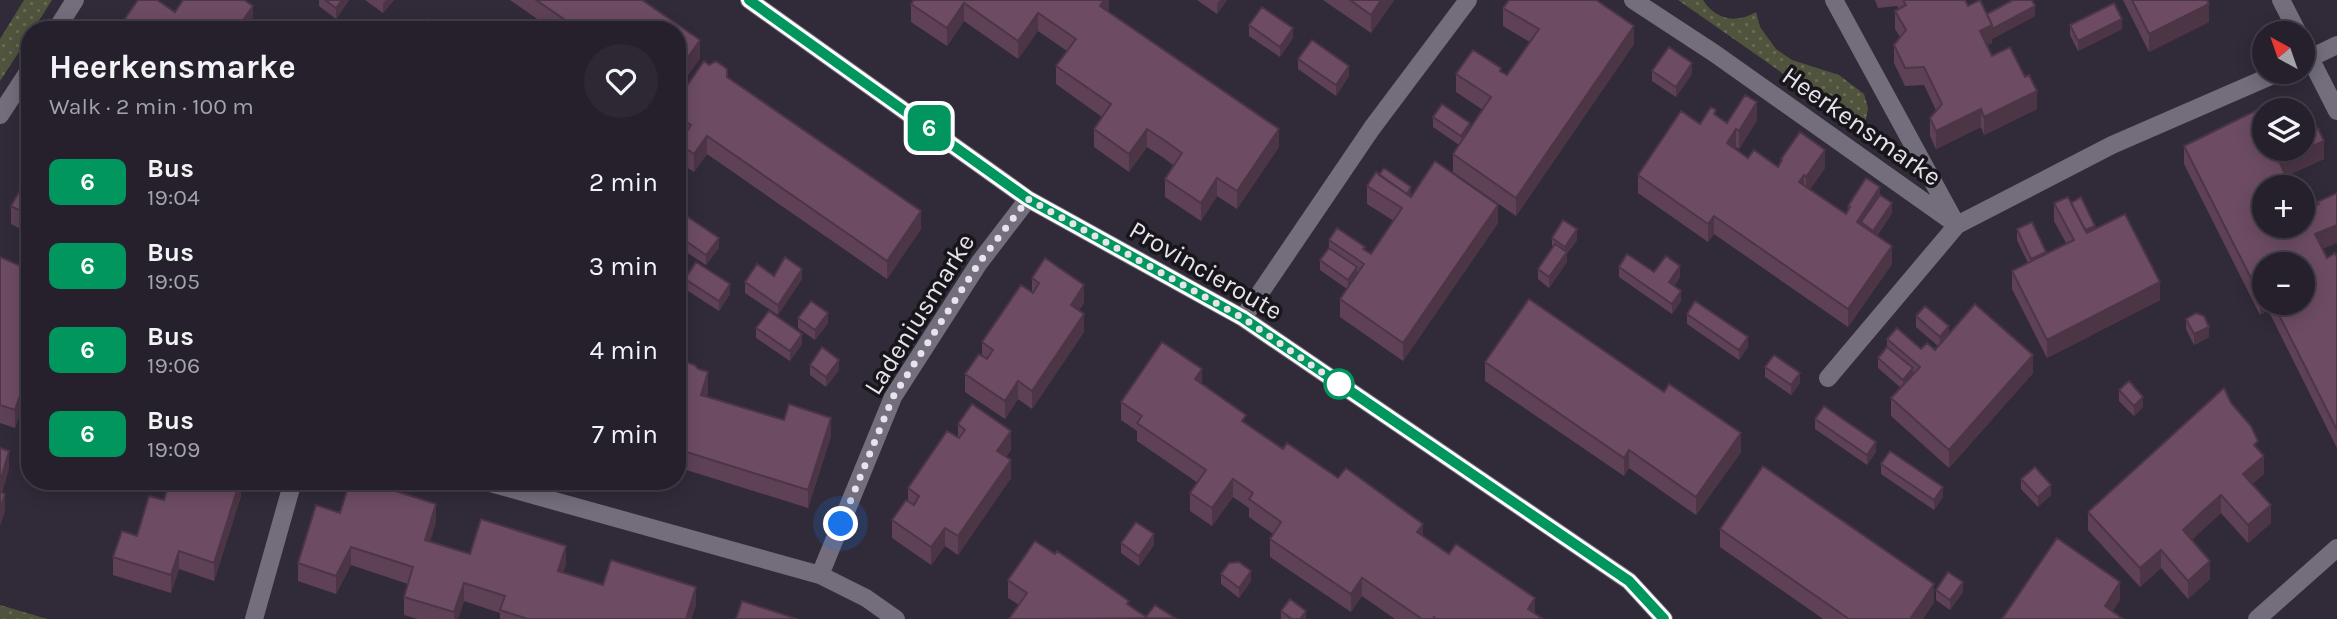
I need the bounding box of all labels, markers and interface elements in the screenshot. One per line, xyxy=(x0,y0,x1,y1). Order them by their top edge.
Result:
north arrow xyxy=(2252,21,2315,84)
map controls xyxy=(2252,21,2315,315)
button: heart xyxy=(584,44,658,118)
text: Heerkensmarke xyxy=(49,48,296,86)
street label: Heerkensmarke xyxy=(1776,60,1947,193)
text: Walk · 2 min · 100 m xyxy=(49,93,254,120)
button: layers xyxy=(2252,98,2315,161)
line badge: 6 xyxy=(906,105,952,151)
text: 6 xyxy=(922,114,936,142)
text: Bus xyxy=(147,153,194,184)
text: 2 min xyxy=(589,167,658,198)
text: 6 xyxy=(80,168,95,196)
button: + xyxy=(2252,175,2315,238)
text: 19:04 xyxy=(147,184,200,211)
street label: Provincieroute xyxy=(1124,214,1288,327)
street label: Ladeniusmarke xyxy=(857,228,981,401)
text: Bus xyxy=(147,237,194,268)
text: 3 min xyxy=(589,251,658,282)
text: 6 xyxy=(80,252,95,280)
button: − xyxy=(2252,252,2315,315)
text: 19:05 xyxy=(147,268,200,295)
text: Bus xyxy=(147,321,194,352)
text: 4 min xyxy=(590,335,658,366)
text: 6 xyxy=(80,336,95,364)
text: 19:06 xyxy=(147,352,200,379)
unlabelled marker xyxy=(1324,369,1354,399)
text: Bus xyxy=(147,405,194,436)
text: 7 min xyxy=(592,419,658,450)
text: 6 xyxy=(80,420,95,448)
text: 19:09 xyxy=(147,436,200,463)
your location xyxy=(823,506,858,541)

